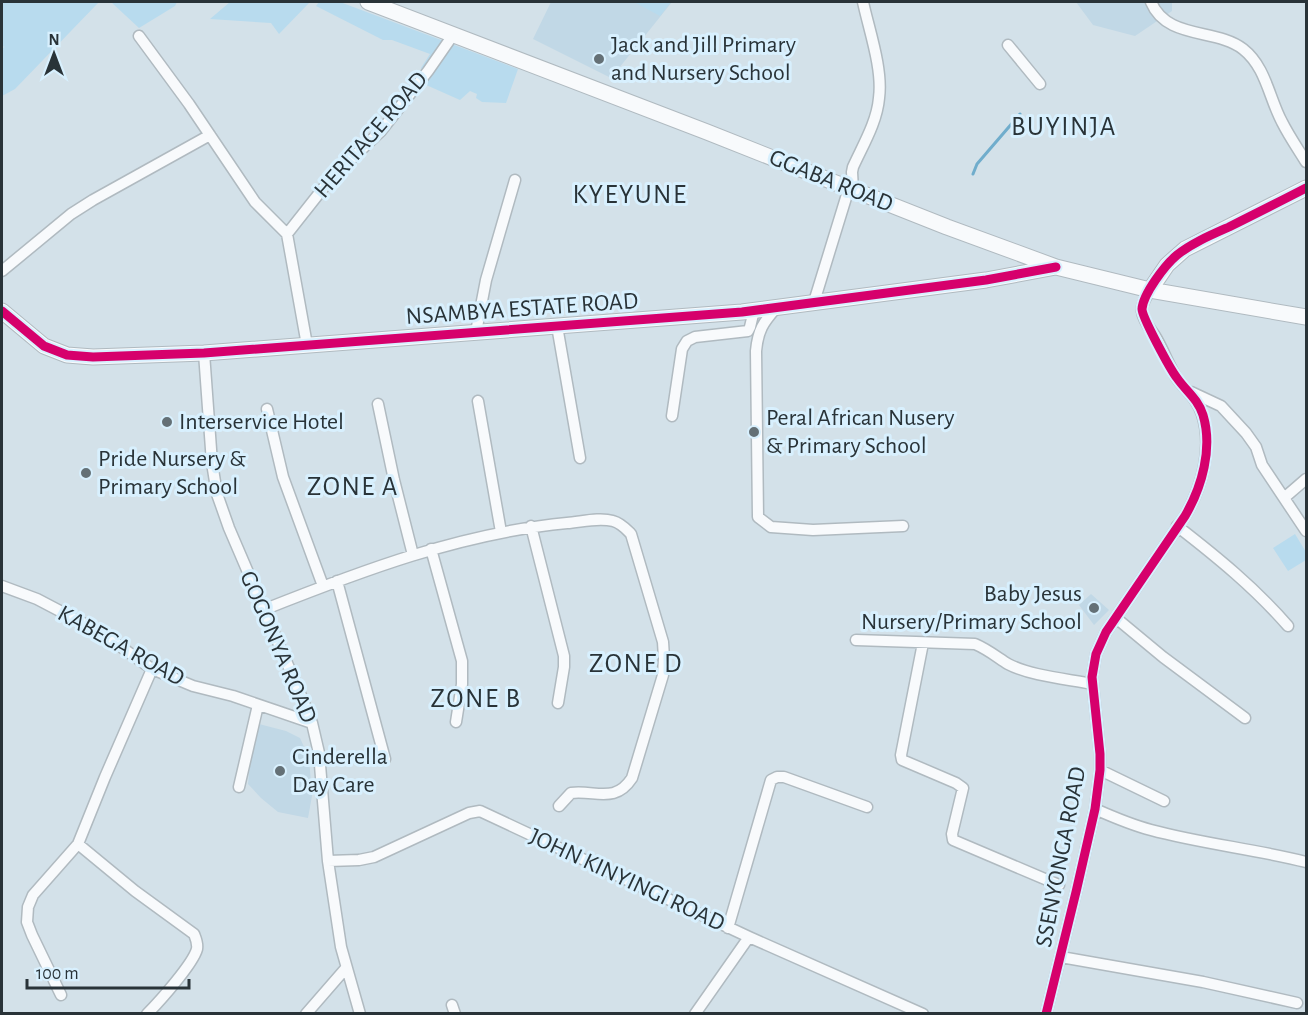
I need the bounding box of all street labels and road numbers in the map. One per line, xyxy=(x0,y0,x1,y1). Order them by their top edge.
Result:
street label: HERITAGE ROAD xyxy=(310,67,432,203)
street label: GGABA ROAD xyxy=(766,145,896,217)
street label: NSAMBYA ESTATE ROAD xyxy=(405,289,639,329)
street label: GOGONYA ROAD xyxy=(235,568,321,726)
street label: KABEGA ROAD xyxy=(54,601,188,691)
street label: SSENYONGA ROAD xyxy=(1032,765,1090,949)
street label: JOHN KINYINGI ROAD xyxy=(526,824,728,936)

